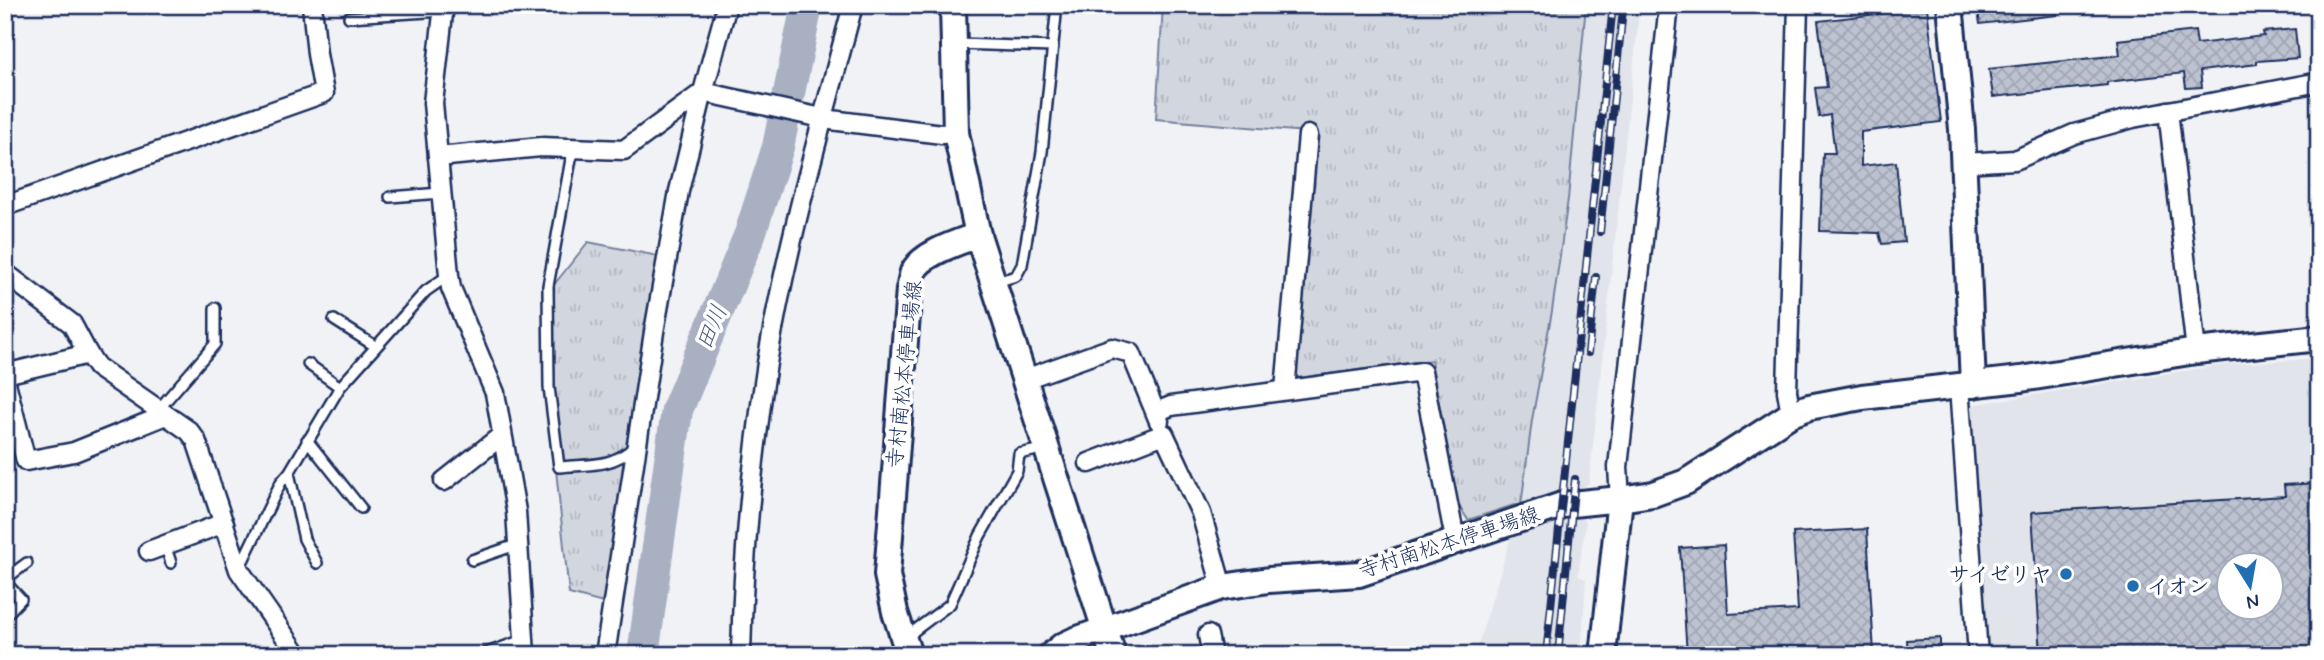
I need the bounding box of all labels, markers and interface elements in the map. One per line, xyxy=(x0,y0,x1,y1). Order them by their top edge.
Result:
street label: 寺村南松本停車場線 xyxy=(881,279,929,470)
water label: 田川 xyxy=(690,301,736,355)
street label: 寺村南松本停車場線 xyxy=(1355,500,1544,585)
north arrow xyxy=(2216,552,2286,622)
place label: サイゼリヤ xyxy=(1948,561,2052,589)
marker: サイゼリヤ xyxy=(2058,566,2074,582)
place label: イオン xyxy=(2147,573,2210,601)
marker: イオン xyxy=(2125,578,2141,594)
text: N xyxy=(2244,588,2262,615)

